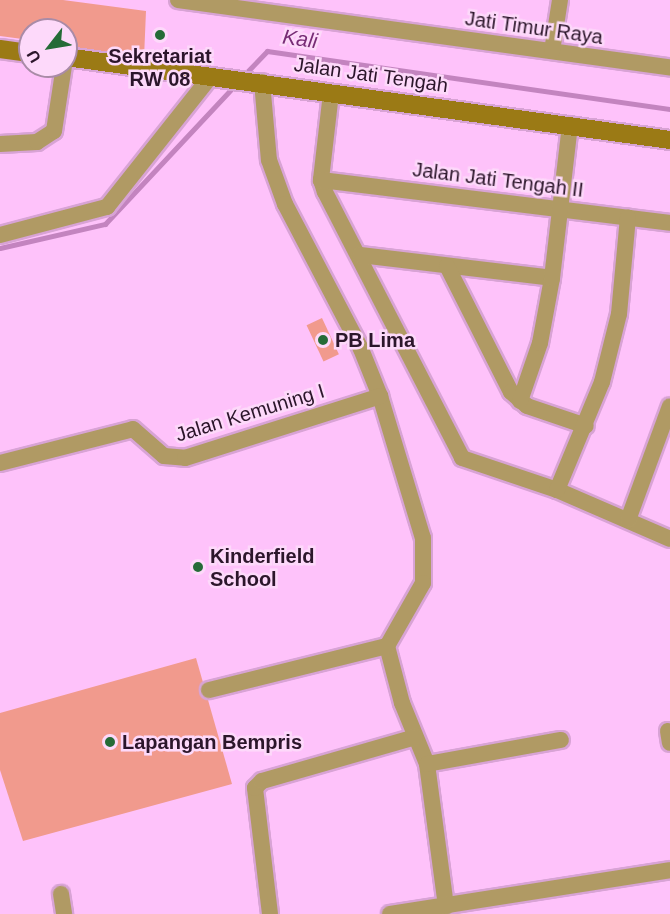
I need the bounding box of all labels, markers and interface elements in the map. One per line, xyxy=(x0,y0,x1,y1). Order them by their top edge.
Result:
street label: Jati Timur Raya xyxy=(463,6,605,50)
north arrow xyxy=(18,18,78,78)
water label: Kali xyxy=(281,24,319,54)
marker: Sekretariat RW 08 xyxy=(153,28,167,42)
place label: Sekretariat RW 08 xyxy=(108,44,212,91)
text: U xyxy=(24,47,44,66)
street label: Jalan Jati Tengah xyxy=(292,52,450,98)
street label: Jalan Jati Tengah II xyxy=(411,158,585,202)
place label: PB Lima xyxy=(335,328,415,352)
marker: PB Lima xyxy=(316,333,330,347)
street label: Jalan Kemuning I xyxy=(173,379,327,447)
place label: Kinderfield School xyxy=(210,544,314,591)
marker: Kinderfield School xyxy=(191,560,205,574)
place label: Lapangan Bempris xyxy=(122,730,302,754)
marker: Lapangan Bempris xyxy=(103,735,117,749)

